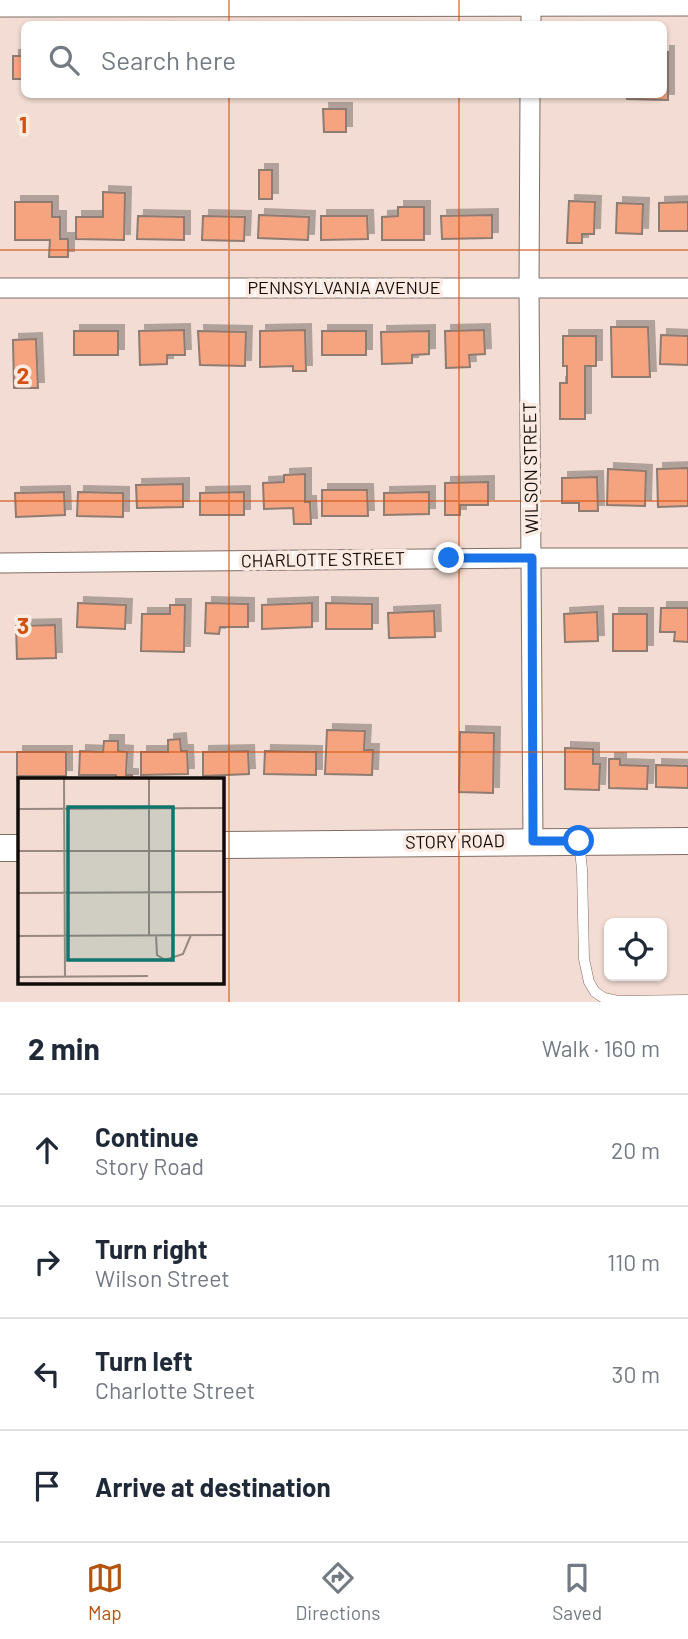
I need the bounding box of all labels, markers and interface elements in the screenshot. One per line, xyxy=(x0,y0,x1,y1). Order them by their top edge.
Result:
search box xyxy=(21,21,667,98)
icon: search xyxy=(45,41,83,79)
text: Search here xyxy=(101,44,236,75)
text: 1 xyxy=(19,110,27,138)
street label: PENNSYLVANIA AVENUE xyxy=(247,276,441,298)
text: 2 xyxy=(17,361,29,389)
street label: WILSON STREET xyxy=(518,402,542,534)
route end xyxy=(433,542,464,573)
street label: CHARLOTTE STREET xyxy=(241,547,405,571)
text: 3 xyxy=(17,611,29,639)
inset map xyxy=(18,778,224,984)
route start xyxy=(563,825,594,856)
street label: STORY ROAD xyxy=(405,829,505,853)
map controls xyxy=(604,918,667,981)
button: locate xyxy=(604,918,667,981)
text: 2 min xyxy=(28,1030,100,1066)
text: Walk · 160 m xyxy=(542,1034,660,1062)
text: Continue xyxy=(95,1121,199,1152)
icon: ahead xyxy=(28,1131,66,1169)
text: 20 m xyxy=(611,1136,660,1164)
text: Story Road xyxy=(95,1152,204,1180)
text: Turn right xyxy=(95,1233,208,1264)
icon: right xyxy=(28,1243,66,1281)
text: 110 m xyxy=(607,1248,660,1276)
text: Wilson Street xyxy=(95,1264,230,1292)
text: Turn left xyxy=(95,1345,193,1376)
icon: left xyxy=(28,1355,66,1393)
text: 30 m xyxy=(612,1360,660,1388)
text: Charlotte Street xyxy=(95,1376,255,1404)
icon: arrive xyxy=(28,1467,66,1505)
text: Arrive at destination xyxy=(95,1471,331,1502)
tab: Map xyxy=(86,1559,124,1624)
tab: Directions xyxy=(296,1559,381,1624)
tab: Saved xyxy=(552,1559,602,1624)

